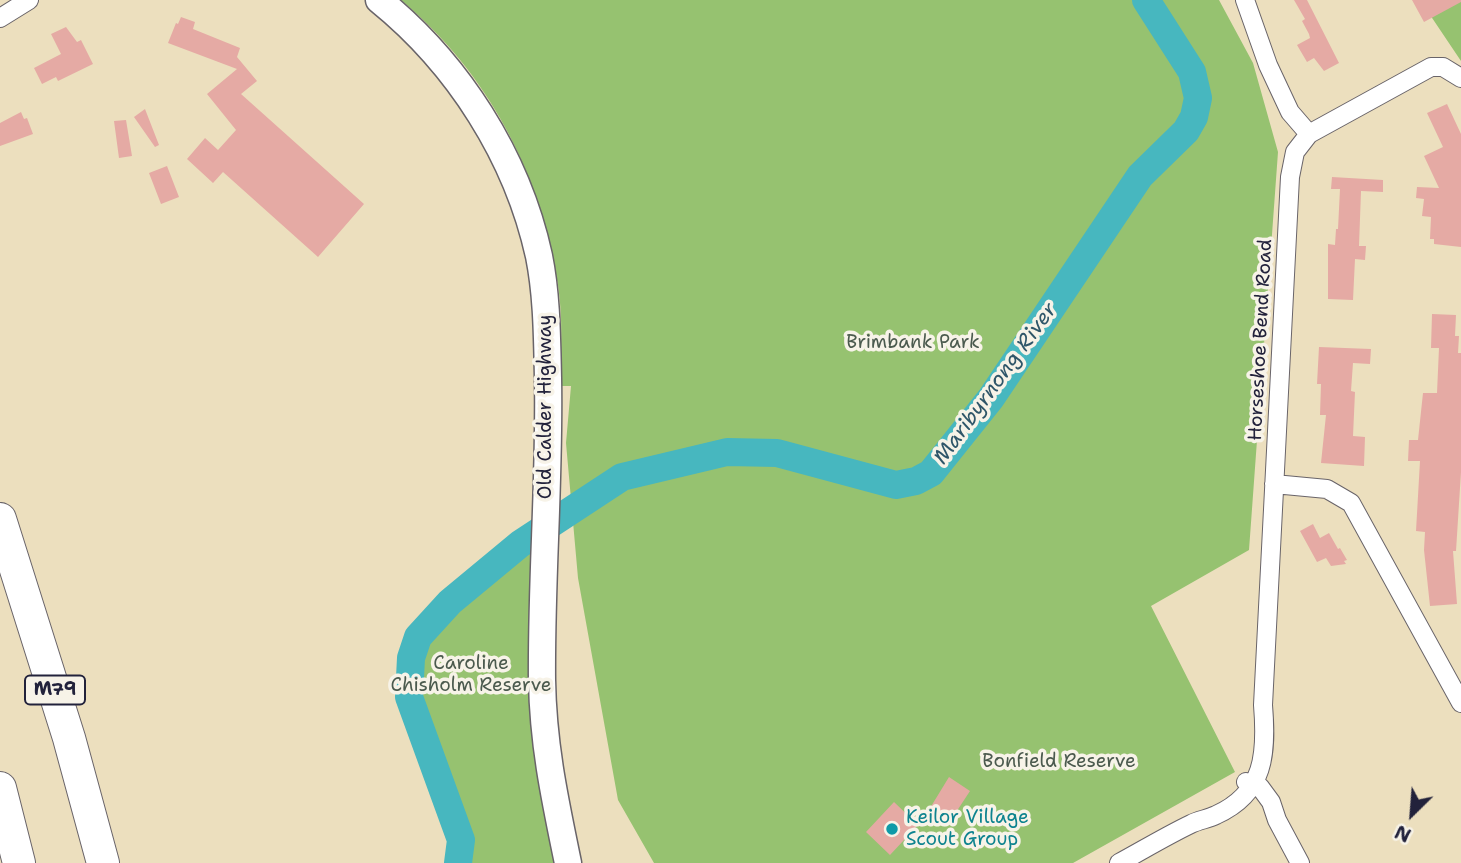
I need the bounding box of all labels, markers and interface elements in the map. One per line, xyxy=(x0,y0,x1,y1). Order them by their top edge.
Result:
street label: Horseshoe Bend Road xyxy=(1244,239,1278,441)
water label: Maribyrnong River xyxy=(929,298,1063,470)
street label: Old Calder Highway xyxy=(535,315,557,499)
park label: Brimbank Park xyxy=(846,332,980,354)
park label: Caroline Chisholm Reserve xyxy=(391,653,551,697)
road number: M79 xyxy=(25,676,85,704)
park label: Bonfield Reserve xyxy=(982,751,1136,773)
north arrow xyxy=(1377,779,1447,849)
place label: Keilor Village Scout Group xyxy=(906,807,1029,851)
text: N xyxy=(1391,819,1415,848)
marker: Keilor Village Scout Group xyxy=(884,821,900,837)

